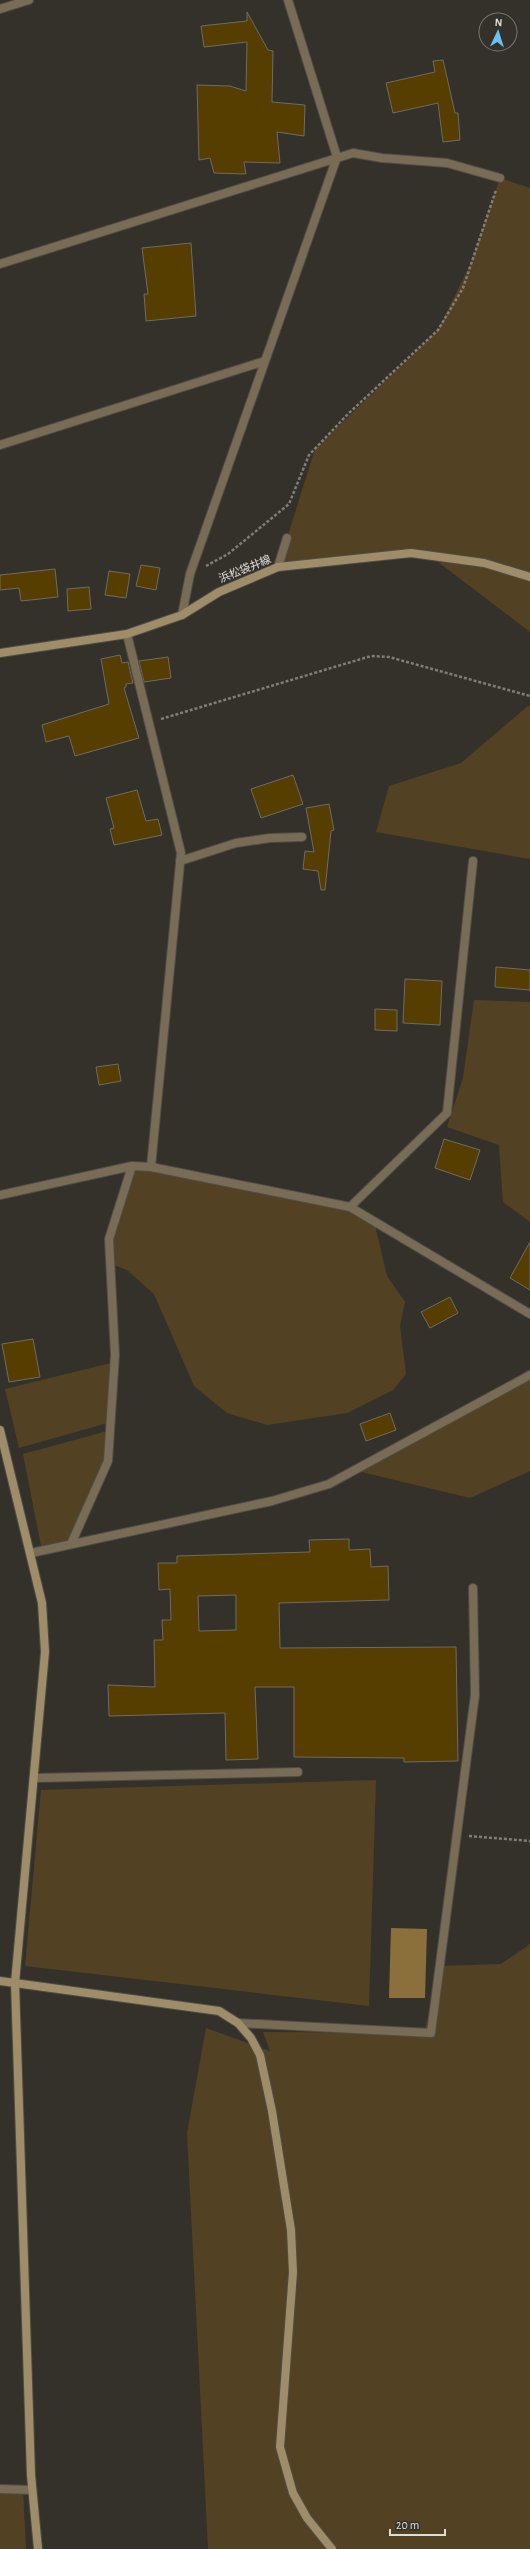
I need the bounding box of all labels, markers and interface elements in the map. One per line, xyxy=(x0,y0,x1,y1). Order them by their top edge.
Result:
north arrow xyxy=(478,12,518,52)
text: N xyxy=(494,17,503,28)
street label: 浜松袋井線 xyxy=(217,553,273,584)
scale bar xyxy=(390,2511,445,2537)
text: 20 m xyxy=(396,2519,419,2531)

